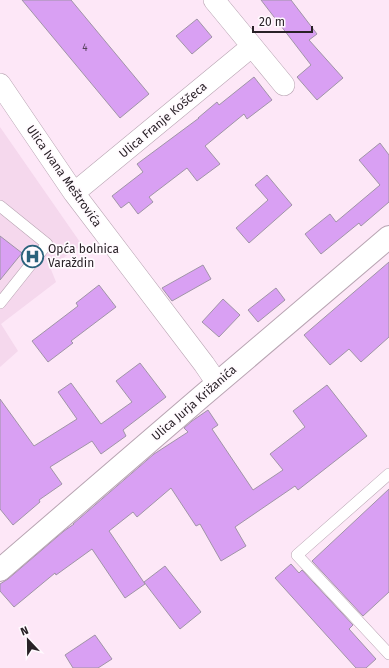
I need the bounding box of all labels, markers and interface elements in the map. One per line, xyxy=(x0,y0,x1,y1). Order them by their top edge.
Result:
scale bar xyxy=(253,8,312,34)
text: 20 m xyxy=(259,15,285,29)
house number: 4 xyxy=(82,42,88,54)
street label: Ulica Franje Koščeca xyxy=(116,79,210,161)
street label: Ulica Ivana Meštrovića xyxy=(24,122,104,230)
place label: Opća bolnica Varaždin xyxy=(48,242,119,270)
hospital icon: Opća bolnica Varaždin xyxy=(20,243,46,269)
street label: Ulica Jurja Križanića xyxy=(149,362,239,444)
north arrow xyxy=(8,620,48,660)
text: N xyxy=(19,624,30,639)

